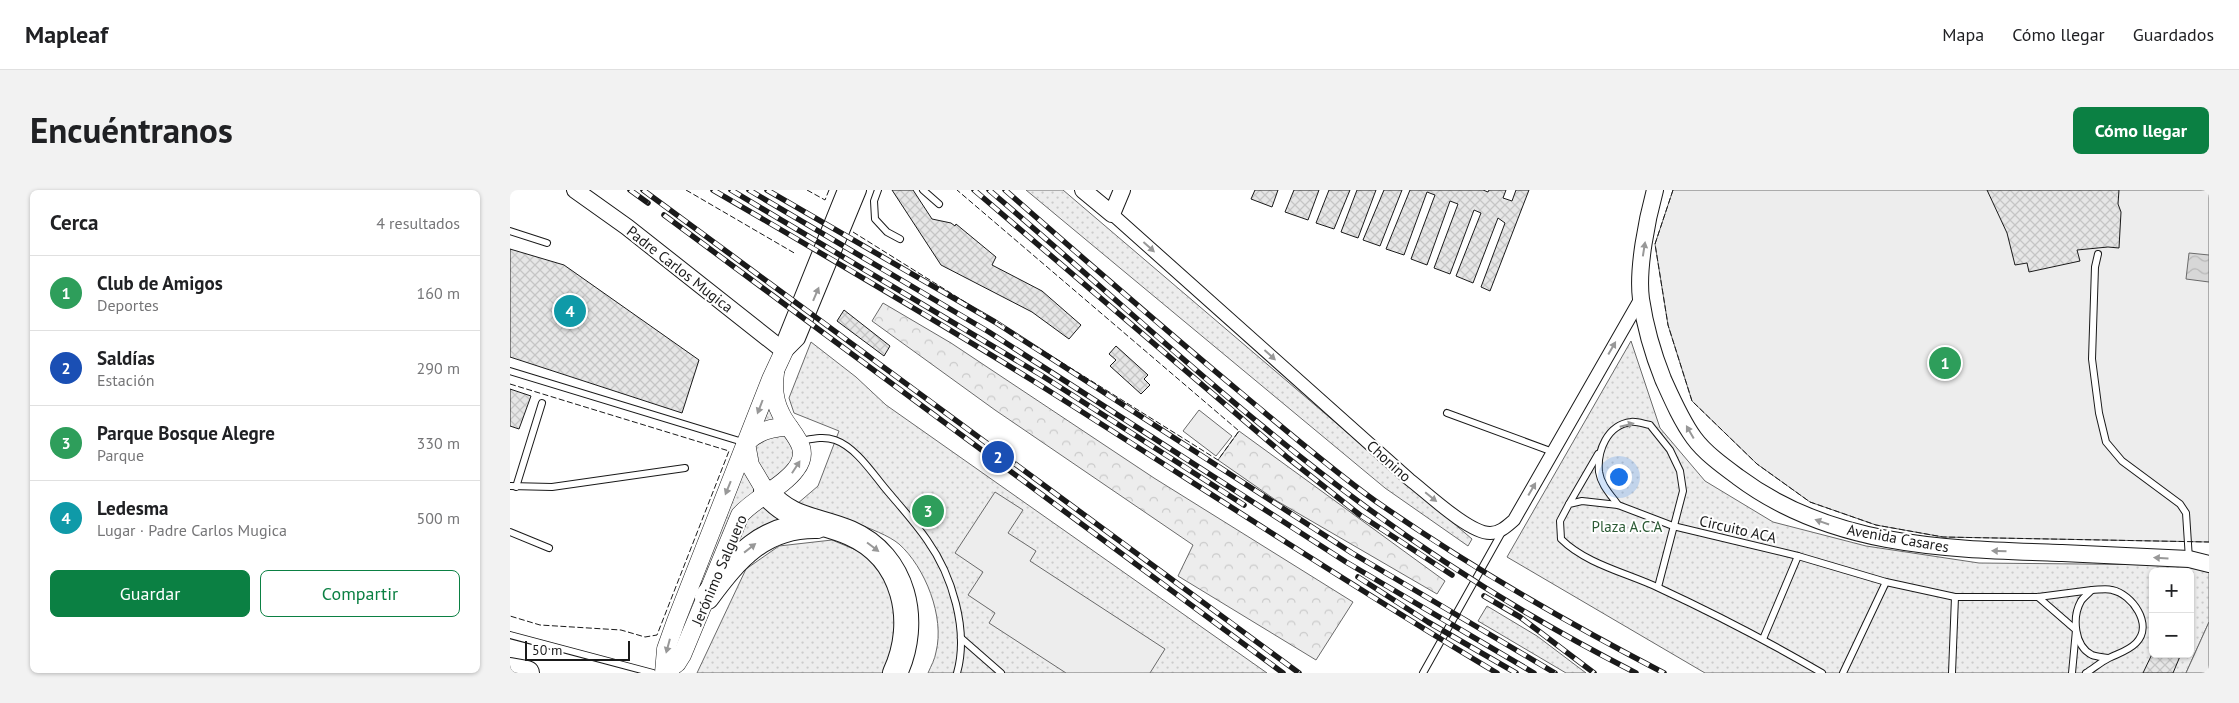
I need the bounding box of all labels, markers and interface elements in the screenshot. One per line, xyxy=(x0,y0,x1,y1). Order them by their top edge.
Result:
text: Mapleaf xyxy=(25,19,108,50)
text: Mapa xyxy=(1942,23,1984,46)
text: Cómo llegar xyxy=(2012,23,2105,46)
text: Guardados xyxy=(2133,23,2214,46)
text: Encuéntranos xyxy=(30,107,233,153)
button: Cómo llegar xyxy=(2073,107,2209,154)
text: Cerca xyxy=(50,209,99,236)
text: 4 resultados xyxy=(376,213,460,233)
street label: Padre Carlos Mugica xyxy=(623,222,737,316)
one-way arrow xyxy=(1142,241,1155,252)
one-way arrow xyxy=(1640,241,1648,257)
text: Club de Amigos xyxy=(97,271,223,295)
text: 1 xyxy=(61,283,71,303)
text: 160 m xyxy=(417,283,460,303)
one-way arrow xyxy=(813,287,821,301)
pin: 4 xyxy=(554,292,586,330)
text: Deportes xyxy=(97,295,159,315)
one-way arrow xyxy=(1608,342,1617,355)
pin: 1 xyxy=(1929,344,1961,382)
text: Saldías xyxy=(97,346,155,370)
one-way arrow xyxy=(1263,349,1275,361)
text: 2 xyxy=(61,358,71,378)
text: 290 m xyxy=(417,358,460,378)
text: Estación xyxy=(97,370,155,390)
one-way arrow xyxy=(756,400,764,415)
text: Parque Bosque Alegre xyxy=(97,421,275,445)
one-way arrow xyxy=(1620,421,1635,429)
one-way arrow xyxy=(1686,424,1694,439)
text: 3 xyxy=(61,433,71,453)
text: 330 m xyxy=(417,433,460,453)
street label: Chonino xyxy=(1363,436,1415,486)
pin: 2 xyxy=(982,438,1014,476)
text: Parque xyxy=(97,445,144,465)
one-way arrow xyxy=(791,460,801,474)
your location xyxy=(1606,464,1632,490)
one-way arrow xyxy=(724,481,732,495)
one-way arrow xyxy=(1527,483,1536,496)
pin: 3 xyxy=(912,492,944,530)
one-way arrow xyxy=(1424,492,1437,503)
text: Ledesma xyxy=(97,496,168,520)
text: 4 xyxy=(61,508,71,528)
text: 500 m xyxy=(417,508,460,528)
street label: Circuito ACA xyxy=(1698,511,1779,547)
street label: Jerónimo Salguero xyxy=(687,512,751,629)
park label: Plaza A.C.A xyxy=(1592,517,1663,536)
one-way arrow xyxy=(1814,518,1829,526)
text: Lugar · Padre Carlos Mugica xyxy=(97,520,287,540)
street label: Avenida Casares xyxy=(1846,520,1950,556)
one-way arrow xyxy=(743,542,756,553)
one-way arrow xyxy=(866,542,880,552)
one-way arrow xyxy=(1990,547,2006,555)
one-way arrow xyxy=(2153,554,2169,562)
map controls xyxy=(2149,568,2194,658)
button: + xyxy=(2149,568,2194,613)
button: Guardar xyxy=(50,570,250,617)
button: Compartir xyxy=(260,570,460,617)
button: − xyxy=(2149,613,2194,658)
scale bar xyxy=(525,638,630,661)
one-way arrow xyxy=(663,638,671,653)
text: 50 m xyxy=(532,641,562,659)

